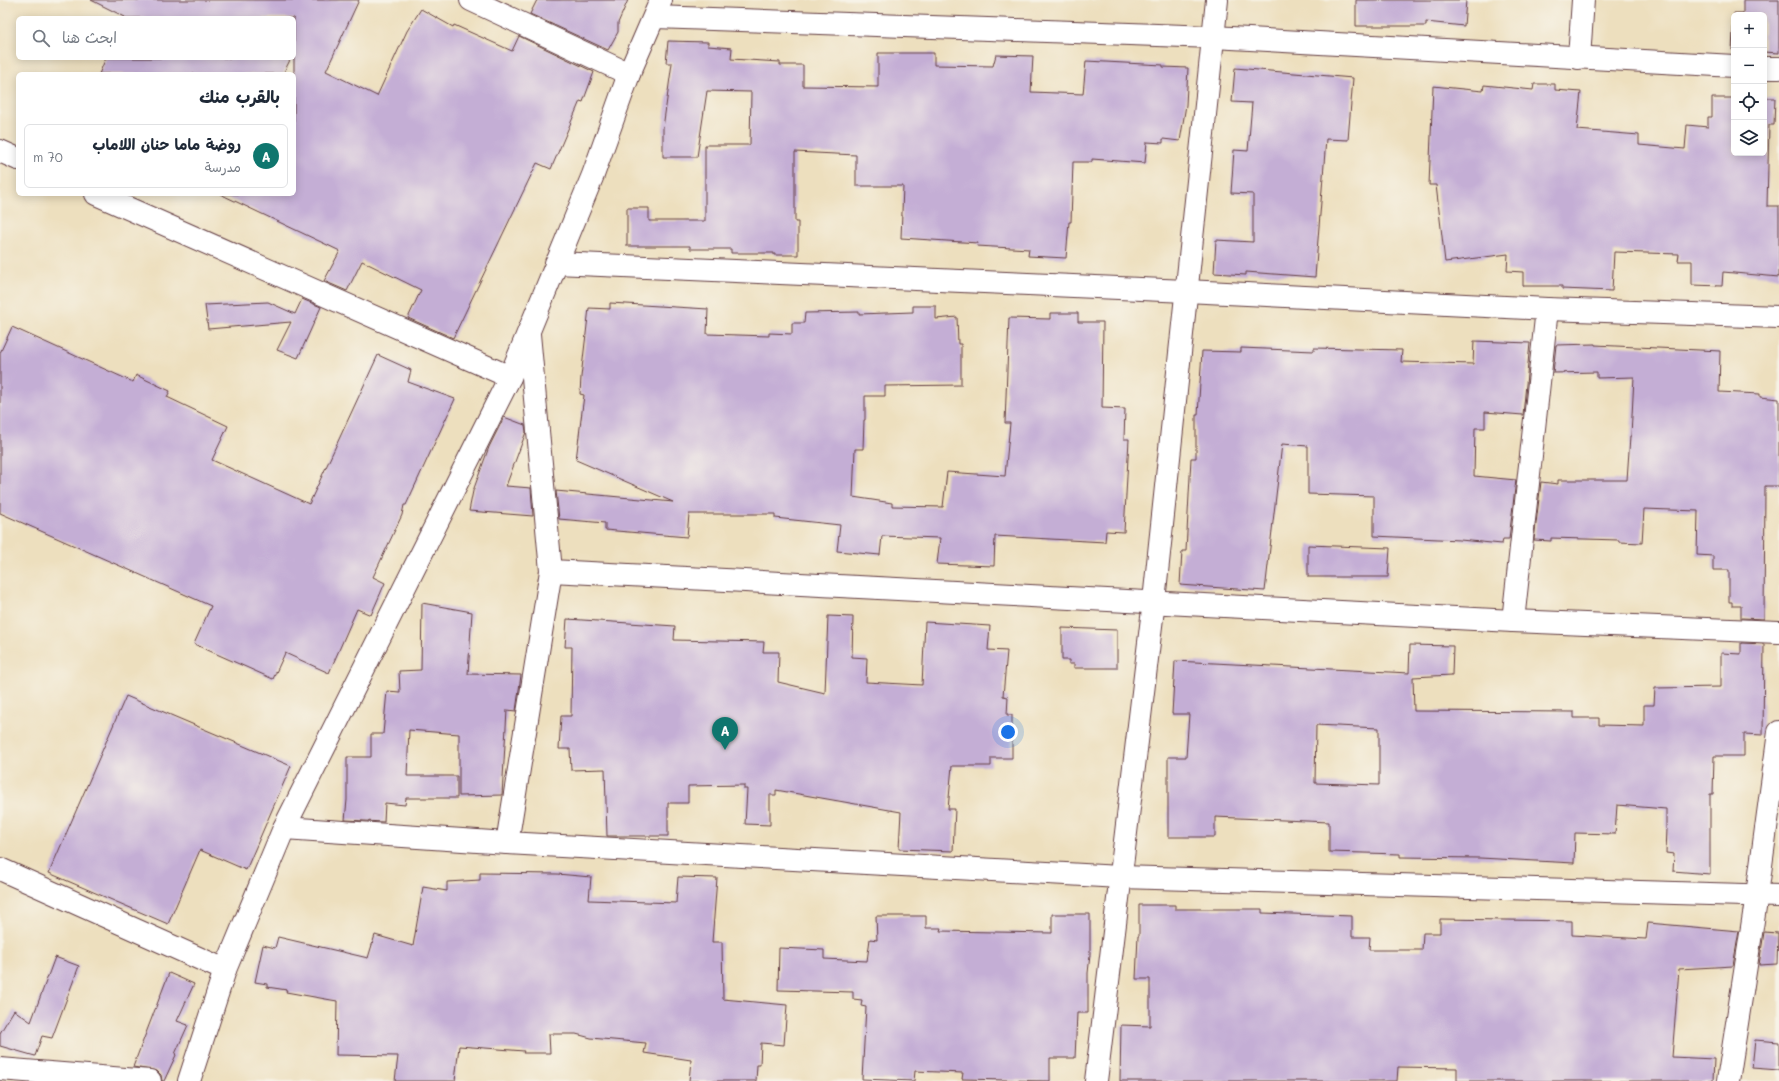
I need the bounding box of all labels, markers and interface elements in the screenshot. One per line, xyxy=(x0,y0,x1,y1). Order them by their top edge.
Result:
map controls xyxy=(1731,12,1767,156)
button: + xyxy=(1731,12,1767,48)
search box xyxy=(16,16,296,60)
icon: search xyxy=(30,27,52,49)
text: ابحث هنا xyxy=(62,27,117,47)
button: − xyxy=(1731,48,1767,84)
button: locate xyxy=(1731,84,1767,120)
text: بالقرب منك xyxy=(199,85,280,107)
button: layers xyxy=(1731,120,1767,156)
text: روضة ماما حنان اللاماب xyxy=(93,134,241,154)
text: 70 m xyxy=(33,148,63,165)
text: A xyxy=(261,148,271,165)
text: مدرسة xyxy=(205,158,241,175)
pin: A xyxy=(712,717,738,750)
your location xyxy=(998,722,1018,742)

